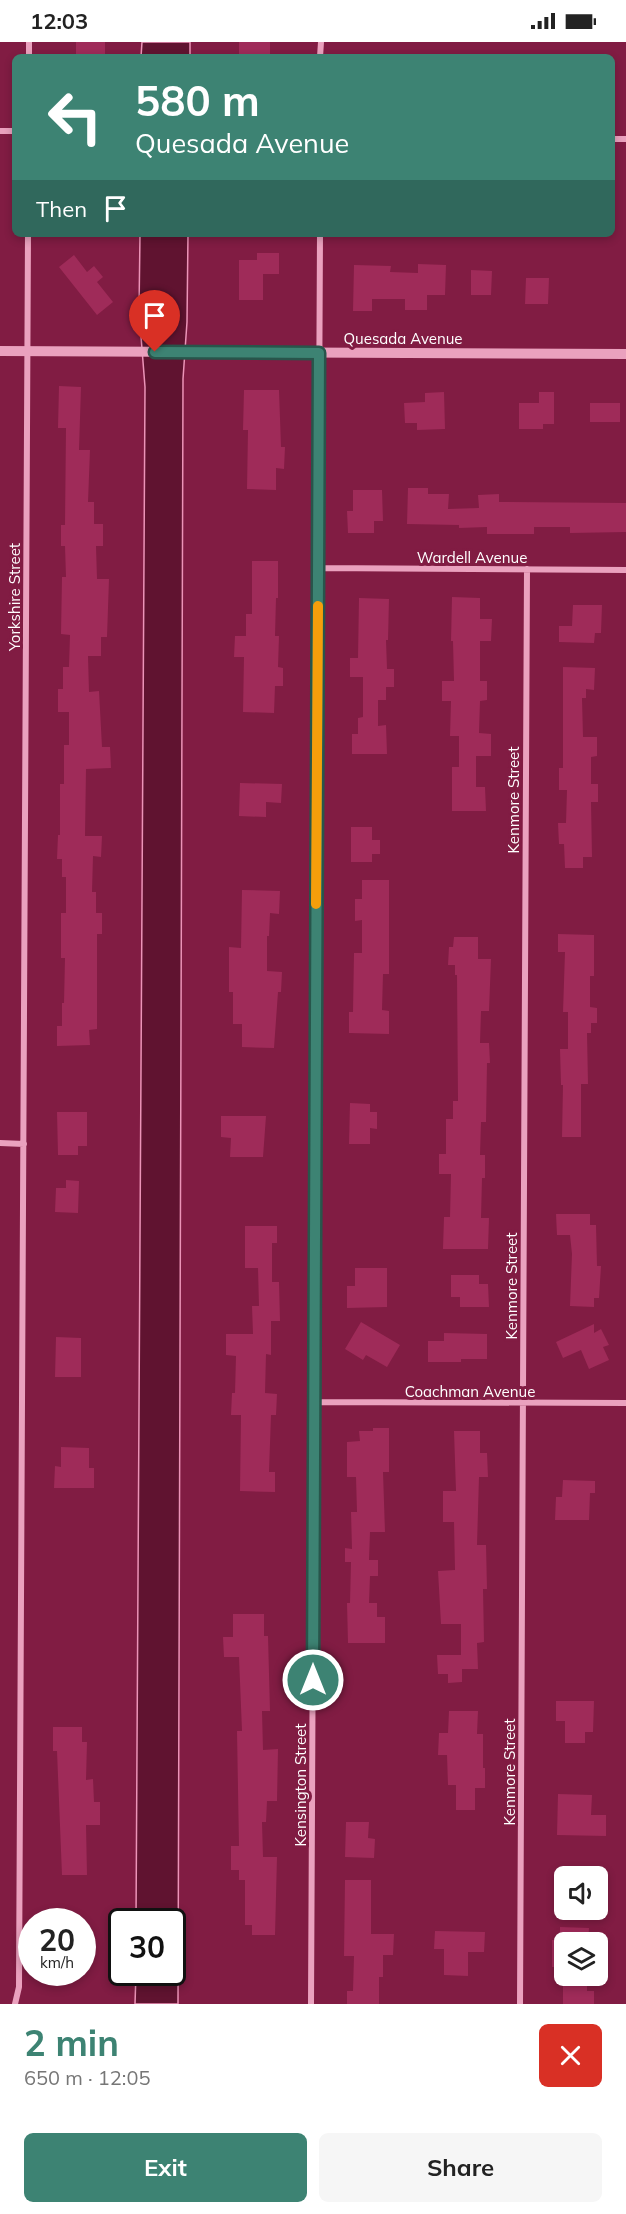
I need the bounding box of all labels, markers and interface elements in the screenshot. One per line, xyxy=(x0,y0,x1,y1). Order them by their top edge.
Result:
text: 12:03 xyxy=(30,7,88,35)
text: 580 m xyxy=(135,74,260,127)
icon: left xyxy=(36,78,114,156)
text: Quesada Avenue xyxy=(135,126,349,160)
icon: arrive xyxy=(99,192,132,225)
text: Then xyxy=(36,195,87,223)
pin xyxy=(129,290,180,352)
icon: arrive xyxy=(138,299,171,332)
street label: Quesada Avenue xyxy=(344,329,463,348)
street label: Yorkshire Street xyxy=(5,543,24,652)
street label: Wardell Avenue xyxy=(417,548,527,567)
street label: Kenmore Street xyxy=(504,747,523,853)
street label: Kenmore Street xyxy=(502,1233,521,1339)
street label: Coachman Avenue xyxy=(405,1382,535,1401)
position arrow xyxy=(281,1648,345,1712)
street label: Kenmore Street xyxy=(500,1719,519,1825)
street label: Kensington Street xyxy=(291,1723,310,1847)
map controls xyxy=(554,1866,608,1986)
button: sound xyxy=(554,1866,608,1920)
speed limit sign: 30 xyxy=(108,1908,186,1986)
text: 20 xyxy=(39,1921,75,1959)
button: layers xyxy=(554,1932,608,1986)
text: km/h xyxy=(40,1953,74,1972)
text: 2 min xyxy=(24,2020,119,2065)
button: close xyxy=(539,2024,602,2087)
text: 650 m · 12:05 xyxy=(24,2065,150,2090)
button: Exit xyxy=(24,2133,307,2202)
button: Share xyxy=(319,2133,602,2202)

